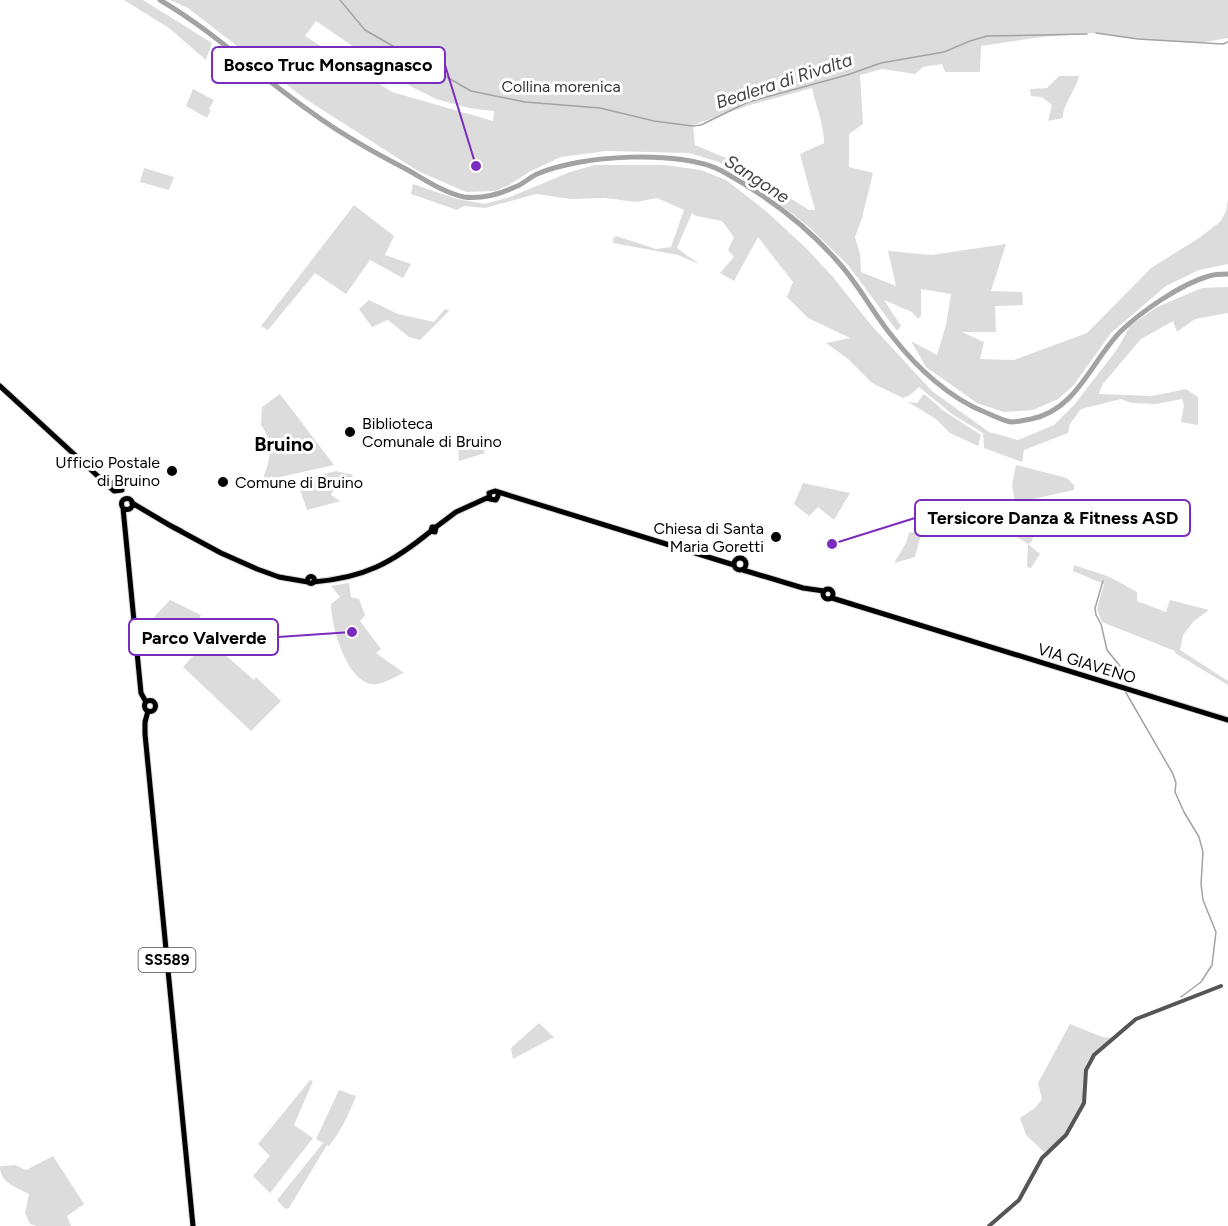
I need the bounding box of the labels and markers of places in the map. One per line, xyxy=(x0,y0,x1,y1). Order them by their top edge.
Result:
callout: Bosco Truc Monsagnasco xyxy=(212,47,445,83)
place label: Biblioteca Comunale di Bruino xyxy=(362,414,502,451)
marker: Biblioteca Comunale di Bruino xyxy=(343,425,357,439)
place label: Ufficio Postale di Bruino xyxy=(55,453,160,490)
marker: Ufficio Postale di Bruino xyxy=(165,464,179,478)
place label: Comune di Bruino xyxy=(235,473,363,492)
marker: Comune di Bruino xyxy=(216,475,230,489)
callout: Tersicore Danza & Fitness ASD xyxy=(915,500,1190,536)
place label: Chiesa di Santa Maria Goretti xyxy=(653,519,764,556)
marker: Chiesa di Santa Maria Goretti xyxy=(769,530,783,544)
callout: Parco Valverde xyxy=(129,619,278,655)

